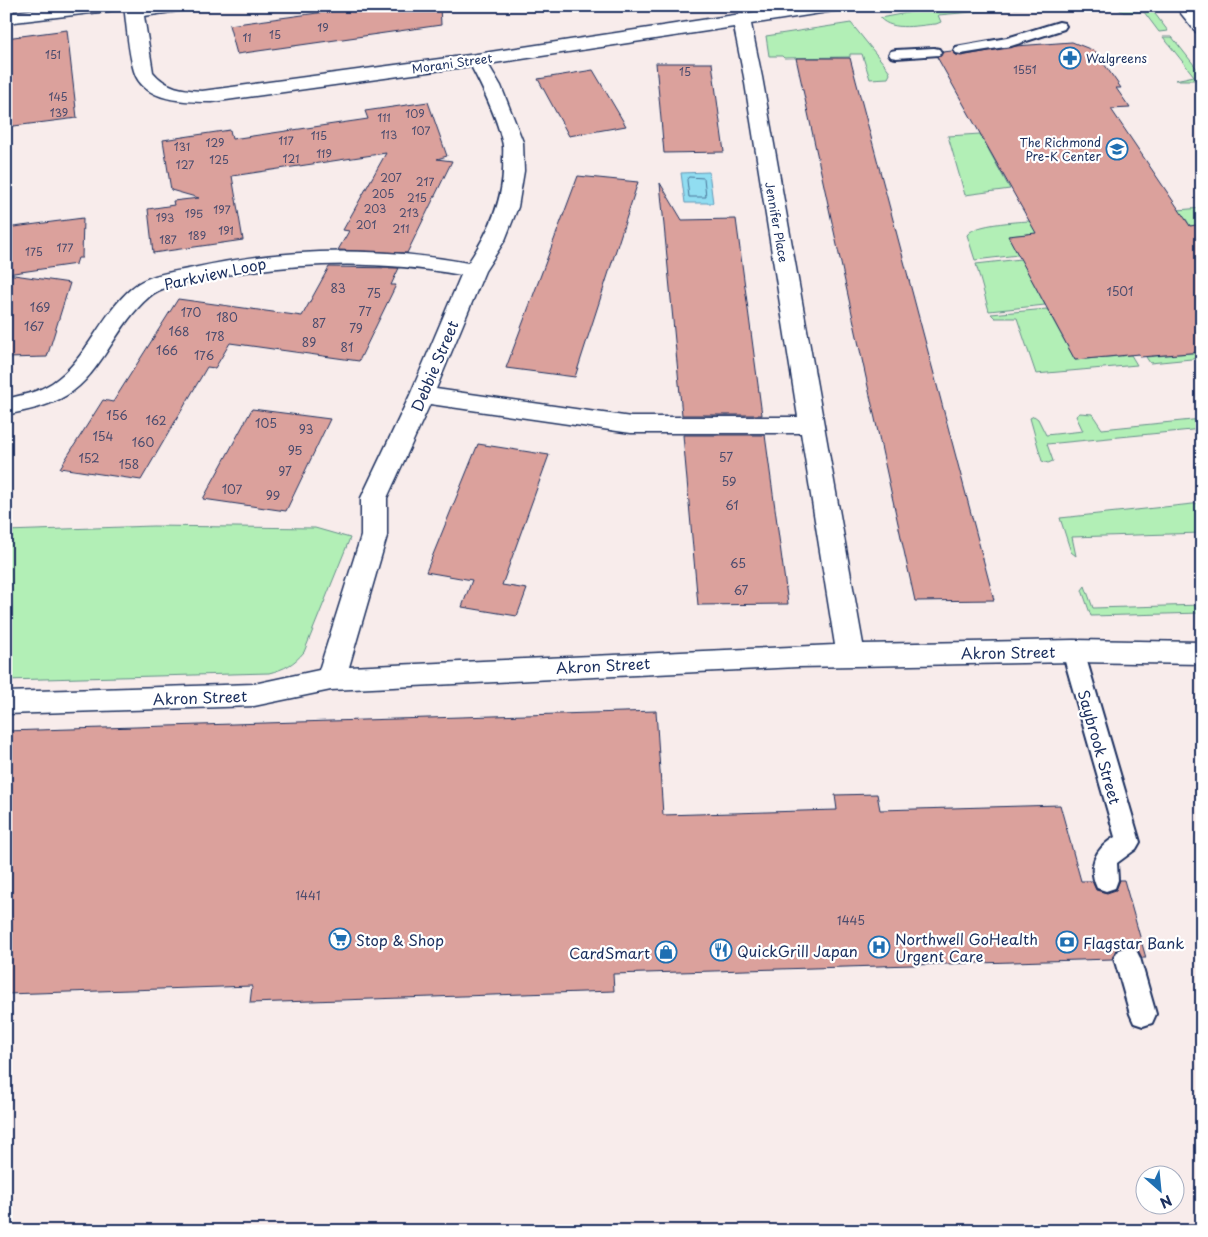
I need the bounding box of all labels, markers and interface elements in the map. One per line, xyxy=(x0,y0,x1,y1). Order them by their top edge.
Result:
house number: 19 xyxy=(317,19,329,36)
house number: 15 xyxy=(269,26,281,43)
house number: 11 xyxy=(242,29,252,46)
house number: 151 xyxy=(45,46,61,63)
pharmacy icon: Walgreens xyxy=(1058,46,1082,70)
street label: Morani Street xyxy=(411,48,493,78)
place label: Walgreens xyxy=(1086,49,1147,67)
house number: 1551 xyxy=(1013,61,1037,78)
house number: 15 xyxy=(679,63,691,80)
house number: 145 xyxy=(48,88,68,105)
house number: 139 xyxy=(50,104,68,121)
house number: 109 xyxy=(405,105,425,122)
house number: 111 xyxy=(377,109,391,126)
house number: 107 xyxy=(412,122,430,139)
house number: 113 xyxy=(381,126,397,143)
house number: 115 xyxy=(311,127,327,144)
house number: 117 xyxy=(278,132,294,149)
place label: The Richmond Pre-K Center xyxy=(1020,133,1101,165)
house number: 129 xyxy=(206,134,224,151)
school or university icon: The Richmond Pre-K Center xyxy=(1105,137,1129,161)
house number: 131 xyxy=(174,138,190,155)
house number: 119 xyxy=(316,145,332,162)
house number: 121 xyxy=(283,150,299,167)
house number: 125 xyxy=(209,151,229,168)
house number: 127 xyxy=(176,156,194,173)
house number: 207 xyxy=(380,169,402,186)
house number: 217 xyxy=(416,173,434,190)
street label: Jennifer Place xyxy=(761,180,793,264)
house number: 205 xyxy=(372,185,394,202)
house number: 215 xyxy=(407,189,427,206)
house number: 203 xyxy=(364,200,386,217)
house number: 197 xyxy=(213,201,231,218)
house number: 213 xyxy=(399,204,419,221)
house number: 195 xyxy=(185,205,203,222)
house number: 193 xyxy=(156,209,174,226)
house number: 201 xyxy=(356,216,376,233)
house number: 211 xyxy=(392,220,410,237)
house number: 191 xyxy=(218,222,234,239)
house number: 189 xyxy=(188,227,206,244)
house number: 187 xyxy=(159,231,177,248)
house number: 177 xyxy=(57,239,74,256)
house number: 175 xyxy=(25,243,43,260)
street label: Parkview Loop xyxy=(162,251,268,295)
house number: 83 xyxy=(330,279,346,297)
house number: 1501 xyxy=(1107,282,1133,300)
house number: 75 xyxy=(367,284,381,302)
house number: 169 xyxy=(30,298,50,316)
house number: 77 xyxy=(358,302,372,320)
house number: 170 xyxy=(181,303,202,321)
house number: 180 xyxy=(216,308,238,326)
house number: 87 xyxy=(312,314,326,332)
house number: 167 xyxy=(24,317,44,335)
street label: Debbie Street xyxy=(404,317,464,415)
house number: 79 xyxy=(349,319,363,337)
house number: 168 xyxy=(168,322,190,340)
house number: 178 xyxy=(205,327,225,345)
house number: 89 xyxy=(302,333,316,351)
house number: 81 xyxy=(341,338,353,356)
house number: 166 xyxy=(156,341,178,359)
house number: 176 xyxy=(194,346,214,364)
house number: 156 xyxy=(106,406,128,424)
house number: 162 xyxy=(145,411,167,429)
house number: 105 xyxy=(255,414,277,432)
house number: 93 xyxy=(299,420,313,438)
house number: 154 xyxy=(92,427,114,445)
house number: 160 xyxy=(132,433,155,451)
house number: 95 xyxy=(288,441,302,459)
house number: 57 xyxy=(719,448,733,466)
house number: 152 xyxy=(78,449,100,467)
house number: 158 xyxy=(119,455,139,473)
house number: 97 xyxy=(278,462,292,480)
house number: 59 xyxy=(722,472,736,490)
house number: 107 xyxy=(222,480,243,498)
house number: 99 xyxy=(266,486,280,504)
house number: 61 xyxy=(725,496,739,514)
house number: 65 xyxy=(730,554,746,572)
house number: 67 xyxy=(734,581,749,599)
street label: Akron Street xyxy=(961,640,1055,664)
street label: Akron Street xyxy=(555,651,651,679)
street label: Akron Street xyxy=(152,684,248,710)
street label: Saybrook Street xyxy=(1073,687,1127,807)
house number: 1441 xyxy=(296,886,320,904)
house number: 1445 xyxy=(837,911,865,929)
supermarket icon: Stop & Shop xyxy=(328,927,352,951)
place label: Northwell GoHealth Urgent Care xyxy=(895,927,1038,967)
place label: Stop & Shop xyxy=(356,928,444,951)
bank icon: Flagstar Bank xyxy=(1055,930,1079,954)
place label: Flagstar Bank xyxy=(1083,931,1184,954)
hospital icon: Northwell GoHealth Urgent Care xyxy=(867,935,891,959)
restaurant icon: QuickGrill Japan xyxy=(709,938,733,962)
place label: QuickGrill Japan xyxy=(737,939,858,962)
shop icon: CardSmart xyxy=(654,940,678,964)
place label: CardSmart xyxy=(569,941,650,964)
north arrow xyxy=(1136,1164,1186,1214)
text: N xyxy=(1156,1190,1176,1214)

